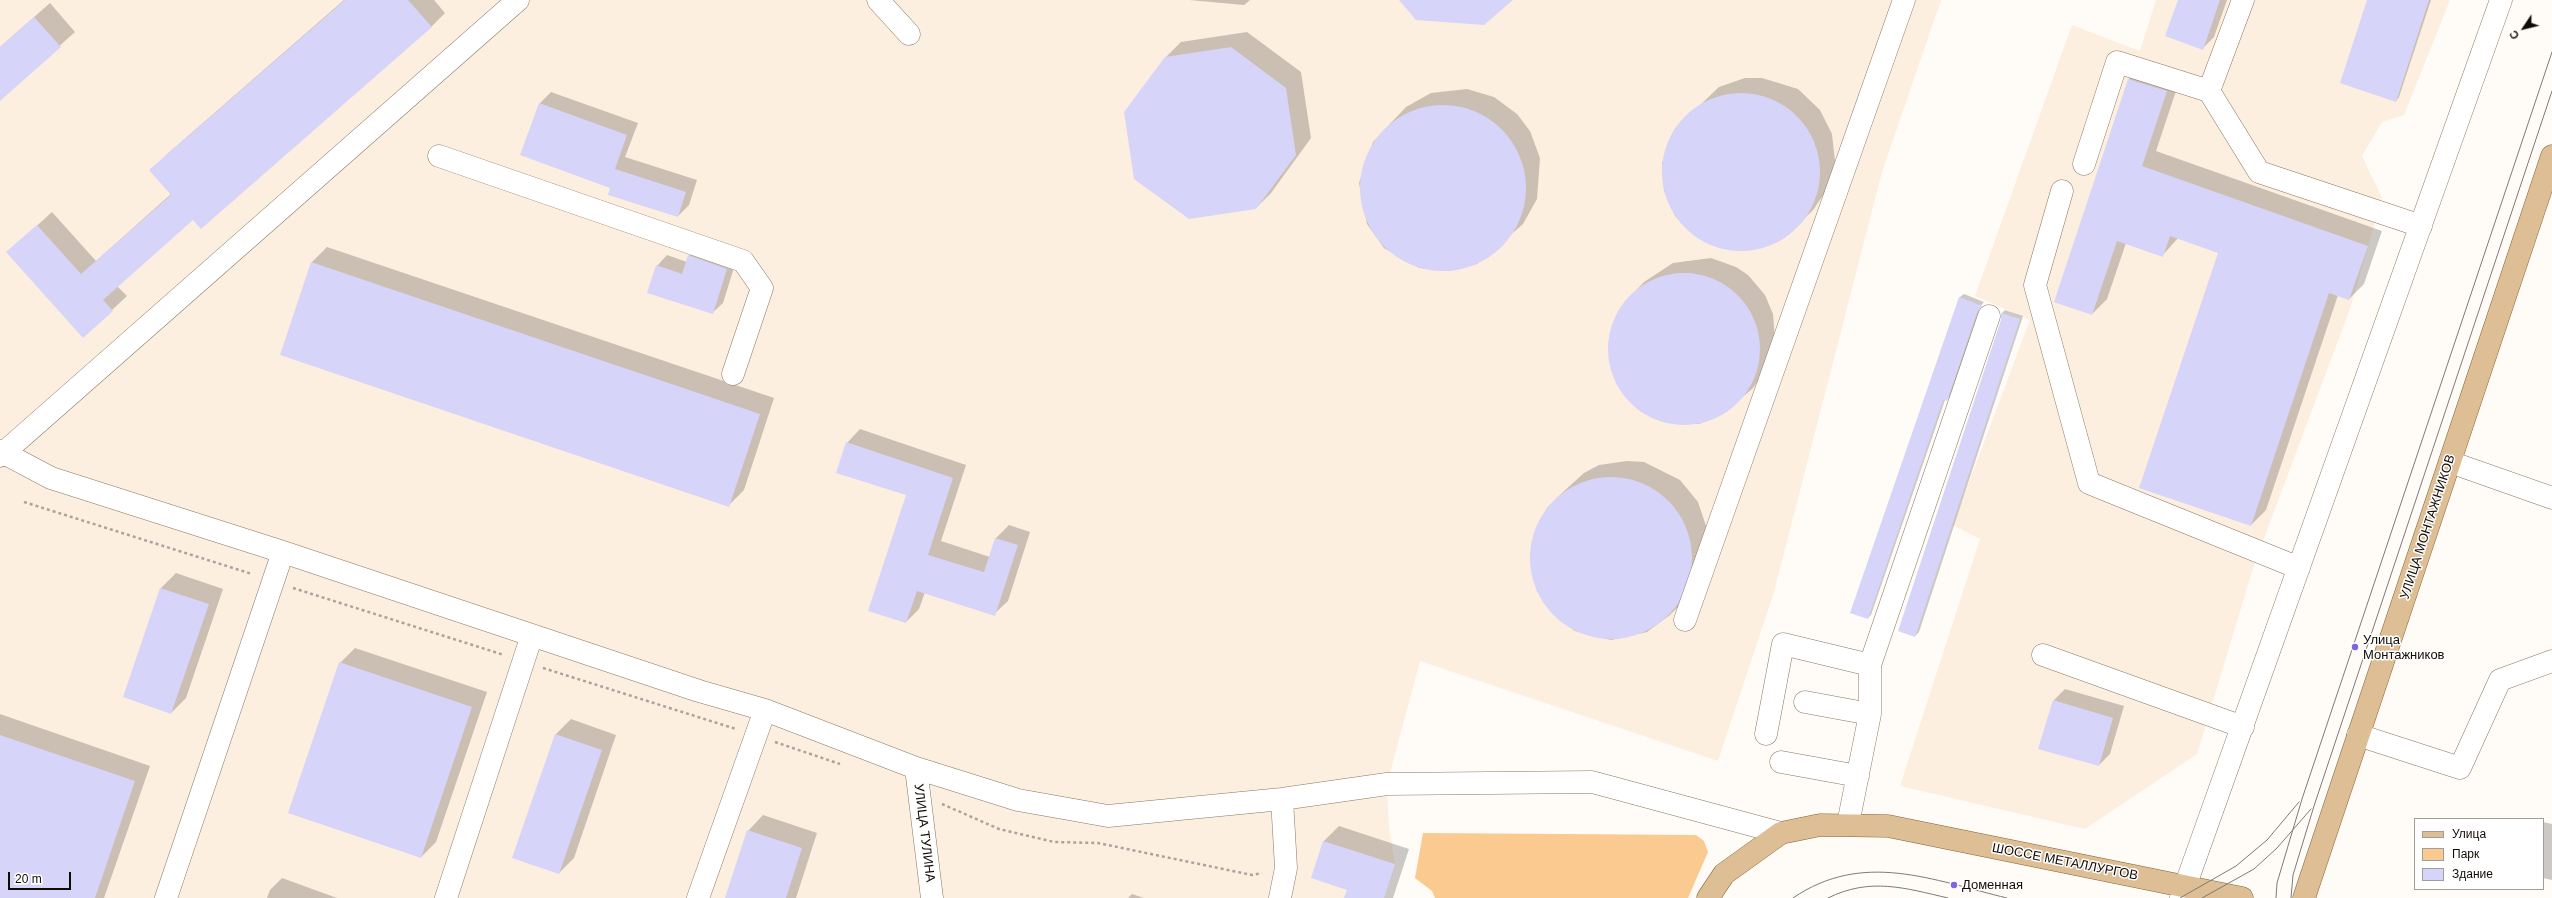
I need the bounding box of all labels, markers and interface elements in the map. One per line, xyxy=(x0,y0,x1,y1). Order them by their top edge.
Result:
north arrow xyxy=(2504,8,2544,48)
text: С xyxy=(2507,28,2521,42)
street label: УЛИЦА МОНТАЖНИКОВ xyxy=(2397,453,2459,601)
place label: Улица Монтажников xyxy=(2363,632,2445,663)
marker: Улица Монтажников xyxy=(2350,642,2360,652)
street label: УЛИЦА ТУЛИНА xyxy=(910,783,938,883)
legend xyxy=(2414,818,2544,890)
text: Улица xyxy=(2452,827,2486,841)
street label: ШОССЕ МЕТАЛЛУРГОВ xyxy=(1991,840,2139,884)
text: Парк xyxy=(2452,847,2479,861)
scale bar xyxy=(10,864,73,890)
text: Здание xyxy=(2452,867,2493,881)
text: 20 m xyxy=(15,872,42,886)
place label: Доменная xyxy=(1962,877,2023,893)
marker: Доменная xyxy=(1949,880,1959,890)

